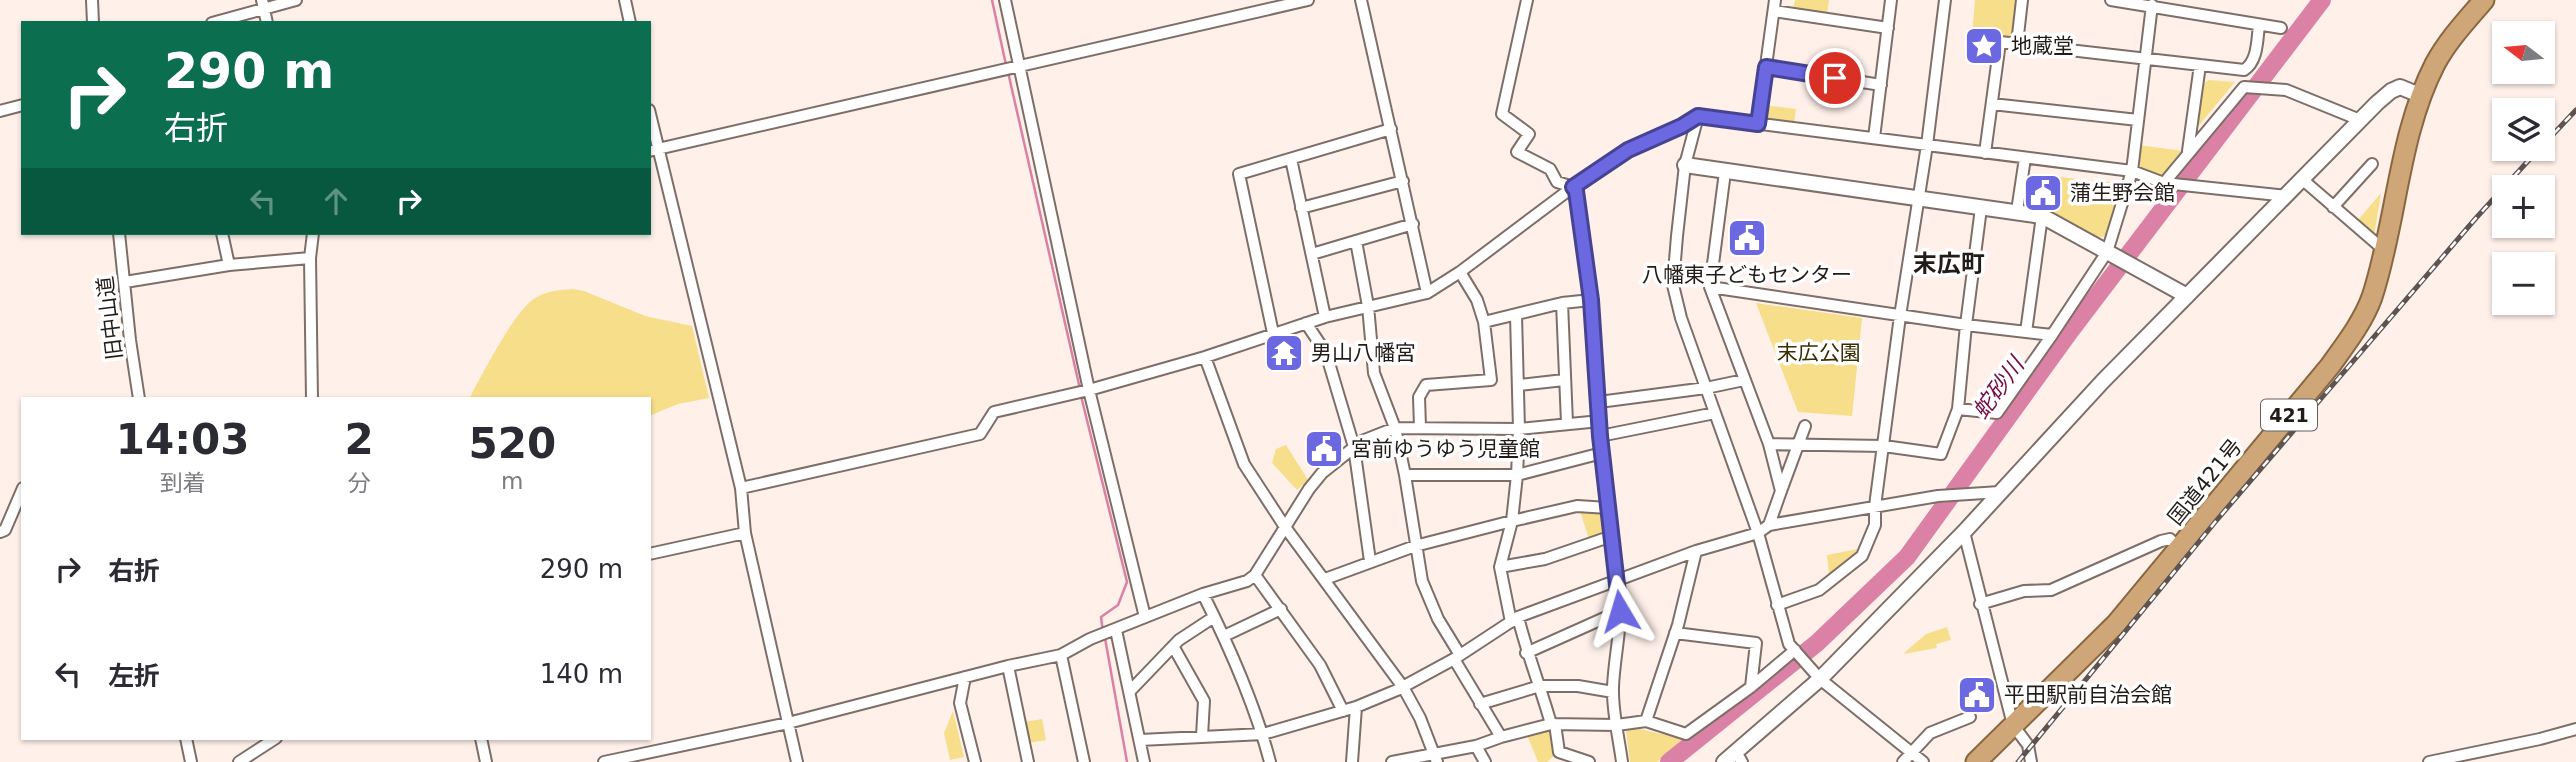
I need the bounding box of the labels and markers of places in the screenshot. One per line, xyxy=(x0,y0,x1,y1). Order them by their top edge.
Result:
place icon: 地蔵堂 xyxy=(1963,25,2005,67)
place label: 地蔵堂 xyxy=(2011,34,2074,58)
pin xyxy=(1805,48,1865,108)
public building icon: 蒲生野会館 xyxy=(2022,172,2064,214)
place label: 蒲生野会館 xyxy=(2070,181,2175,205)
public building icon: 八幡東子どもセンター xyxy=(1726,217,1768,259)
place label: 八幡東子どもセンター xyxy=(1642,263,1852,287)
temple icon: 男山八幡宮 xyxy=(1263,332,1305,374)
place label: 男山八幡宮 xyxy=(1311,341,1416,365)
public building icon: 宮前ゆうゆう児童館 xyxy=(1303,428,1345,470)
place label: 宮前ゆうゆう児童館 xyxy=(1351,437,1540,461)
public building icon: 平田駅前自治会館 xyxy=(1956,674,1998,716)
place label: 平田駅前自治会館 xyxy=(2004,683,2172,707)

